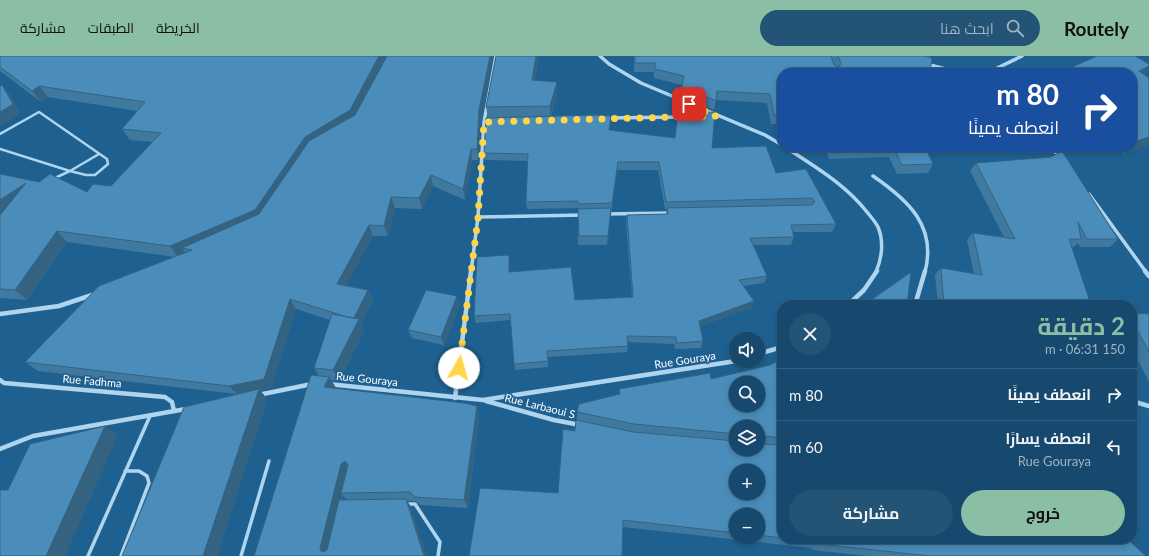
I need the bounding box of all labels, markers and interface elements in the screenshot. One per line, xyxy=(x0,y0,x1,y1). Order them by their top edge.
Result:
search box xyxy=(760,10,1040,46)
icon: search xyxy=(1004,17,1026,39)
text: Routely xyxy=(1064,17,1129,40)
text: مشاركة xyxy=(20,19,66,36)
text: الطبقات xyxy=(88,19,134,36)
text: الخريطة xyxy=(156,19,200,36)
text: ابحث هنا xyxy=(940,19,994,37)
text: 80 m xyxy=(996,77,1059,111)
icon: right xyxy=(1073,84,1125,136)
pin xyxy=(672,87,706,121)
icon: arrive xyxy=(678,93,700,115)
text: انعطف يمينًا xyxy=(968,116,1059,138)
text: 2 دقيقة xyxy=(1037,311,1125,340)
button: close xyxy=(789,313,831,355)
map controls xyxy=(729,332,765,544)
button: sound xyxy=(729,332,765,368)
text: 150 m · 06:31 xyxy=(1045,341,1125,357)
position arrow xyxy=(438,347,480,389)
street label: Rue Gouraya xyxy=(653,348,717,371)
street label: Rue Gouraya xyxy=(336,369,399,388)
street label: Rue Fadhma xyxy=(62,371,122,390)
button: search xyxy=(729,376,765,412)
icon: right xyxy=(1103,384,1125,406)
text: انعطف يمينًا xyxy=(1007,385,1091,403)
text: 80 m xyxy=(789,386,823,404)
street label: Rue Larbaoui S xyxy=(504,391,577,421)
button: layers xyxy=(729,420,765,456)
text: انعطف يسارًا xyxy=(1006,429,1091,447)
icon: left xyxy=(1103,436,1125,458)
text: 60 m xyxy=(789,438,823,456)
text: Rue Gouraya xyxy=(1018,453,1091,469)
button: + xyxy=(729,464,765,500)
button: مشاركة xyxy=(789,490,953,536)
button: خروج xyxy=(961,490,1125,536)
button: − xyxy=(729,508,765,544)

